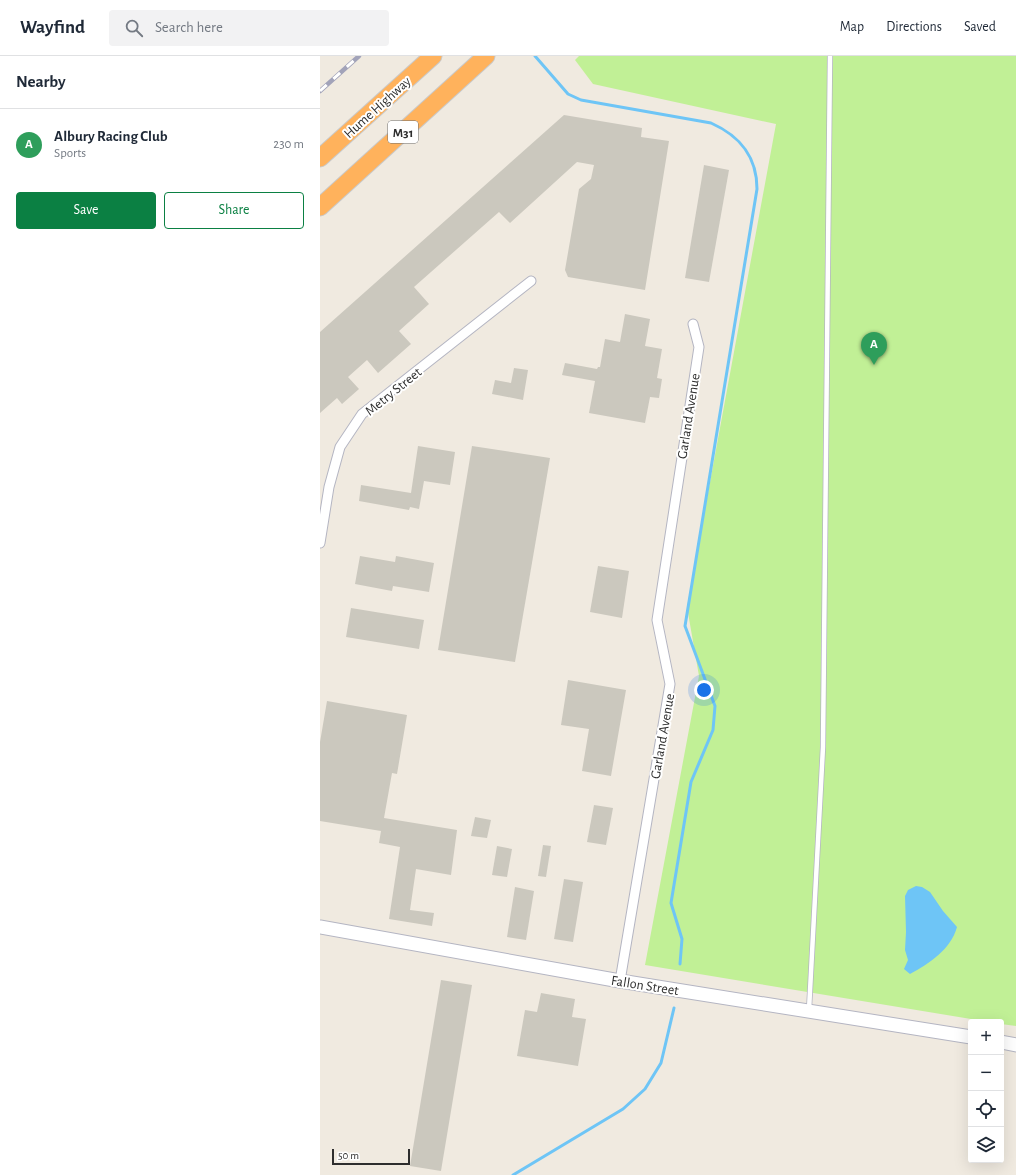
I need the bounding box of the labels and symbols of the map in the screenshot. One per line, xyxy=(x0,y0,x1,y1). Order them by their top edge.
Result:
street label: Hume Highway xyxy=(342,74,414,141)
road number: M31 xyxy=(388,121,418,143)
pin: A xyxy=(861,332,887,365)
street label: Metry Street xyxy=(363,365,425,418)
street label: Garland Avenue xyxy=(675,372,703,460)
your location xyxy=(694,680,714,700)
street label: Garland Avenue xyxy=(649,692,677,780)
street label: Fallon Street xyxy=(610,974,680,998)
scale bar xyxy=(332,1147,410,1166)

